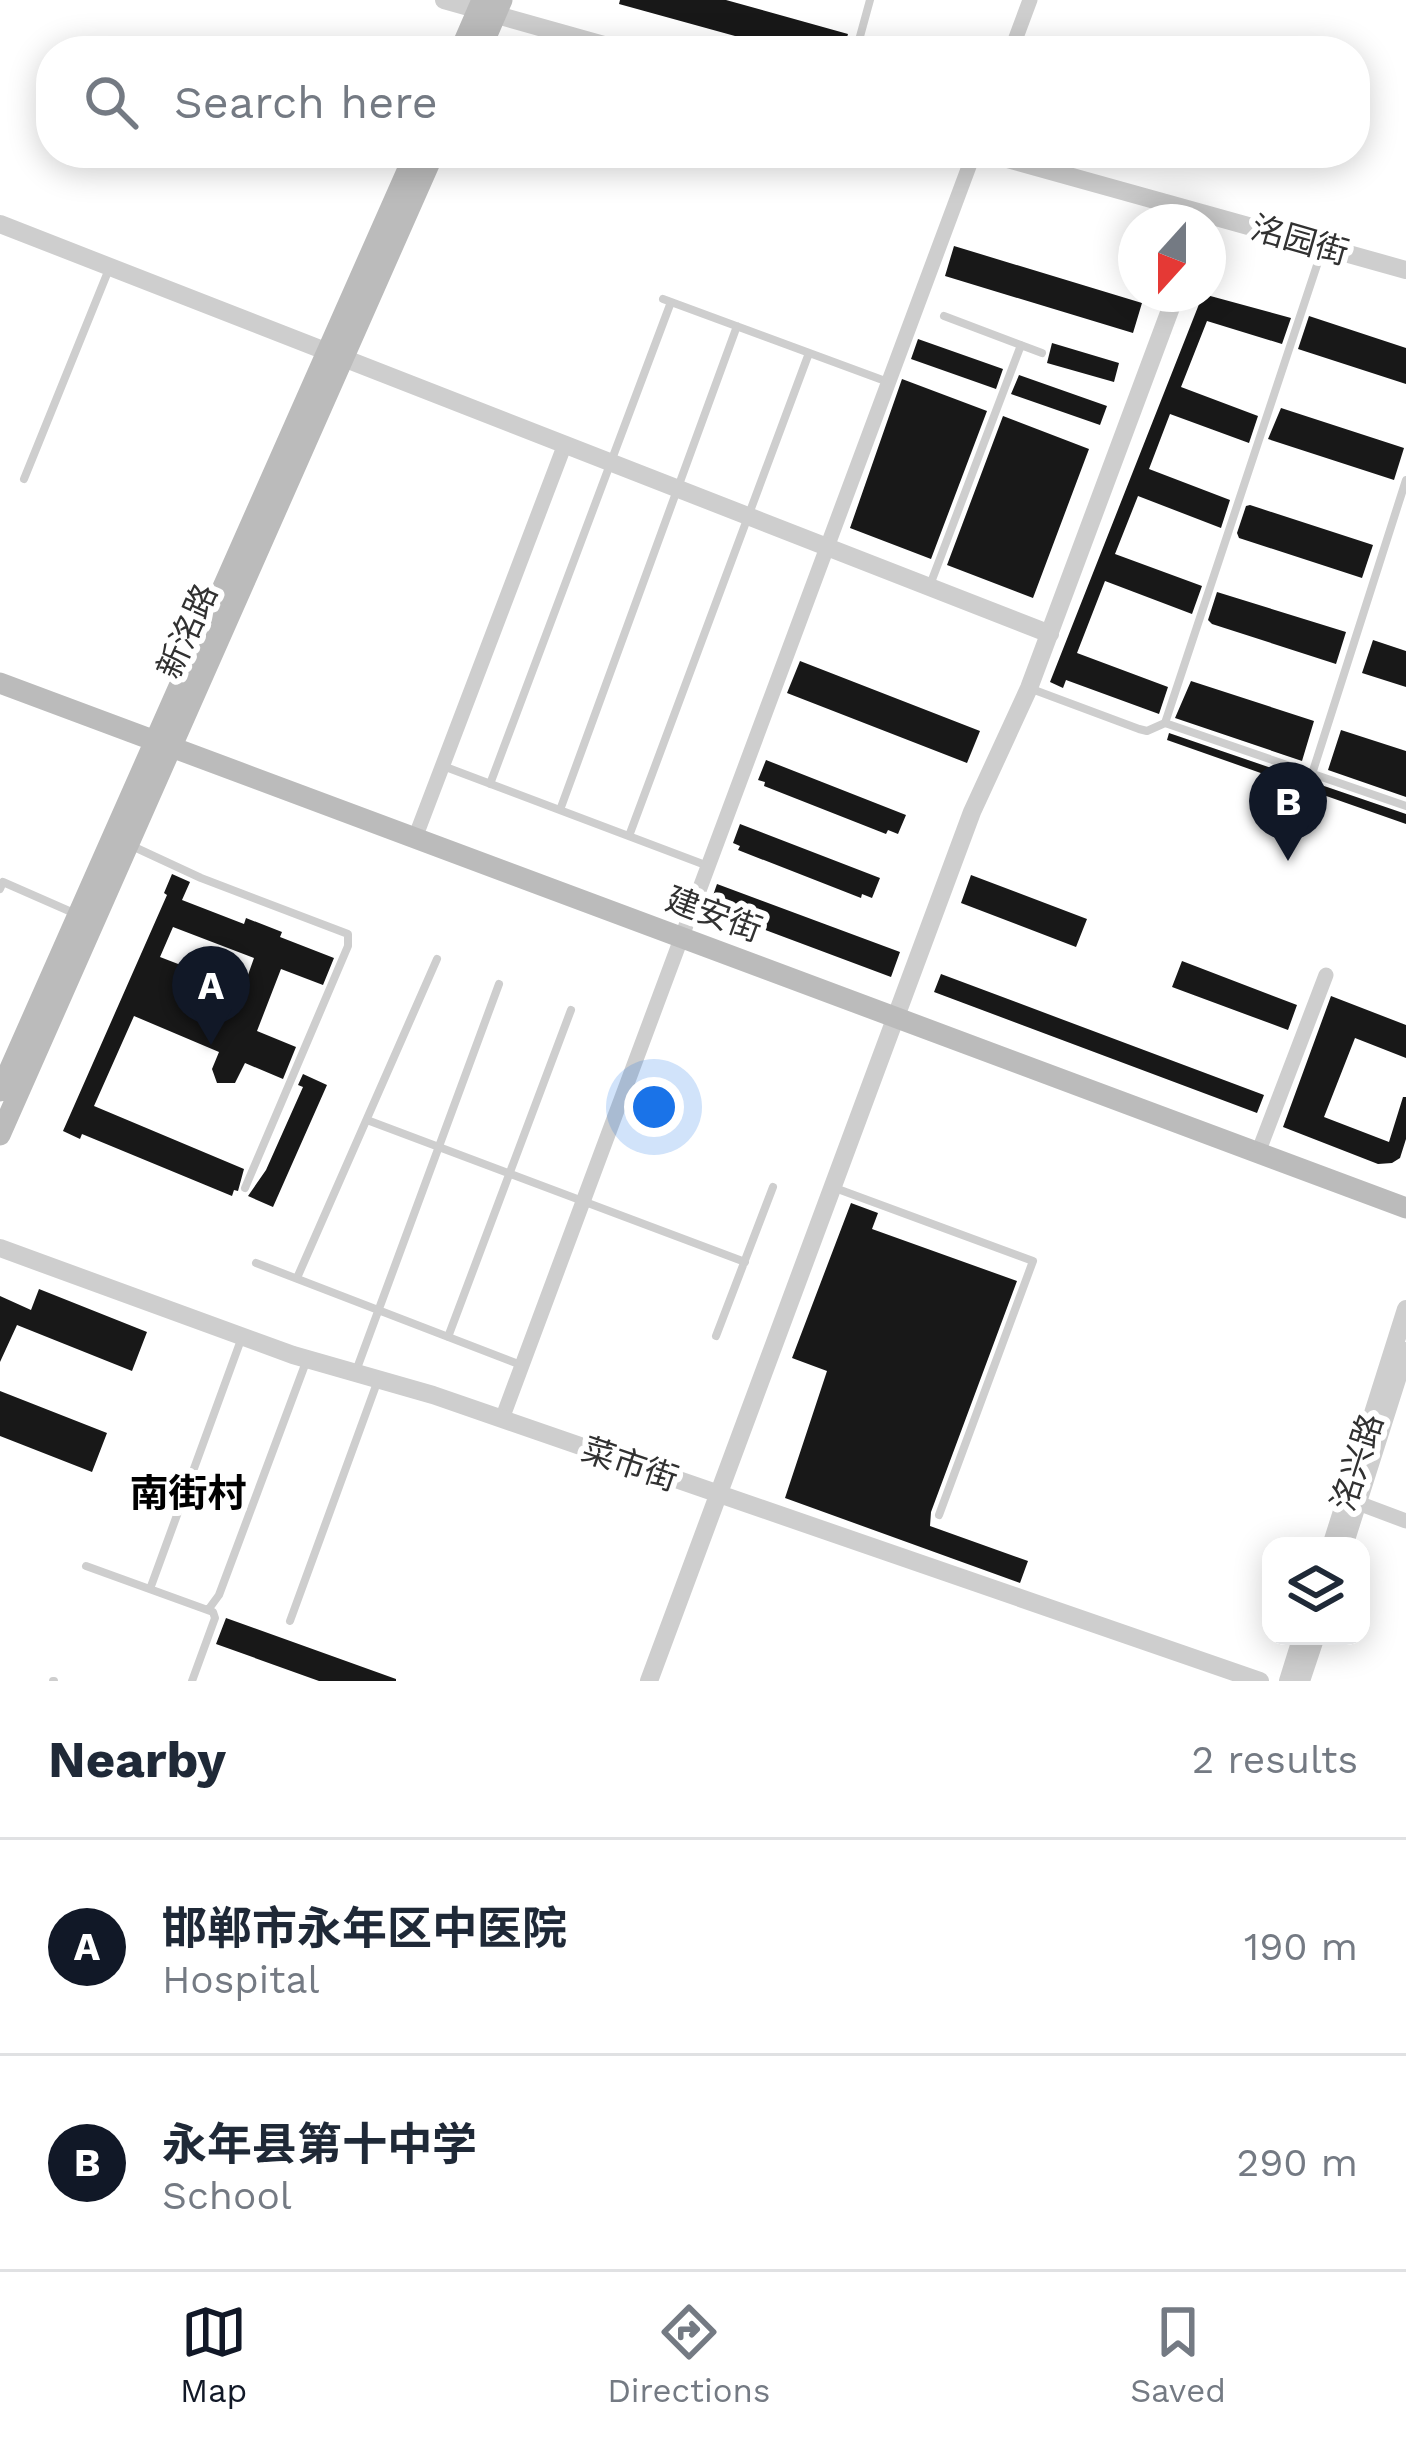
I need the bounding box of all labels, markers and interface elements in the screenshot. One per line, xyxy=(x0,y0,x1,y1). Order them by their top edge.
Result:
search box xyxy=(36,36,1370,168)
icon: search xyxy=(78,69,144,135)
text: Search here xyxy=(174,76,438,129)
north arrow xyxy=(1118,204,1226,312)
street label: 洺园街 xyxy=(1247,208,1353,272)
street label: 新洺路 xyxy=(149,578,225,684)
pin: B xyxy=(1249,762,1327,861)
street label: 建安街 xyxy=(661,879,767,949)
pin: A xyxy=(172,946,250,1045)
your location xyxy=(624,1077,684,1137)
street label: 洺兴路 xyxy=(1323,1409,1391,1515)
street label: 菜市街 xyxy=(577,1429,683,1499)
district label: 南街村 xyxy=(129,1471,247,1516)
map controls xyxy=(1262,1537,1370,1645)
button: layers xyxy=(1262,1537,1370,1645)
text: Nearby xyxy=(48,1730,226,1789)
text: 2 results xyxy=(1192,1737,1358,1782)
text: 邯郸市永年区中医院 xyxy=(162,1902,567,1955)
text: A xyxy=(74,1924,100,1969)
text: 190 m xyxy=(1244,1924,1358,1969)
text: Hospital xyxy=(162,1957,319,2002)
text: 永年县第十中学 xyxy=(162,2118,477,2171)
text: B xyxy=(74,2140,100,2185)
text: 290 m xyxy=(1236,2140,1358,2185)
text: School xyxy=(162,2173,292,2218)
tab: Map xyxy=(180,2299,247,2410)
tab: Directions xyxy=(607,2299,770,2410)
tab: Saved xyxy=(1130,2299,1226,2410)

